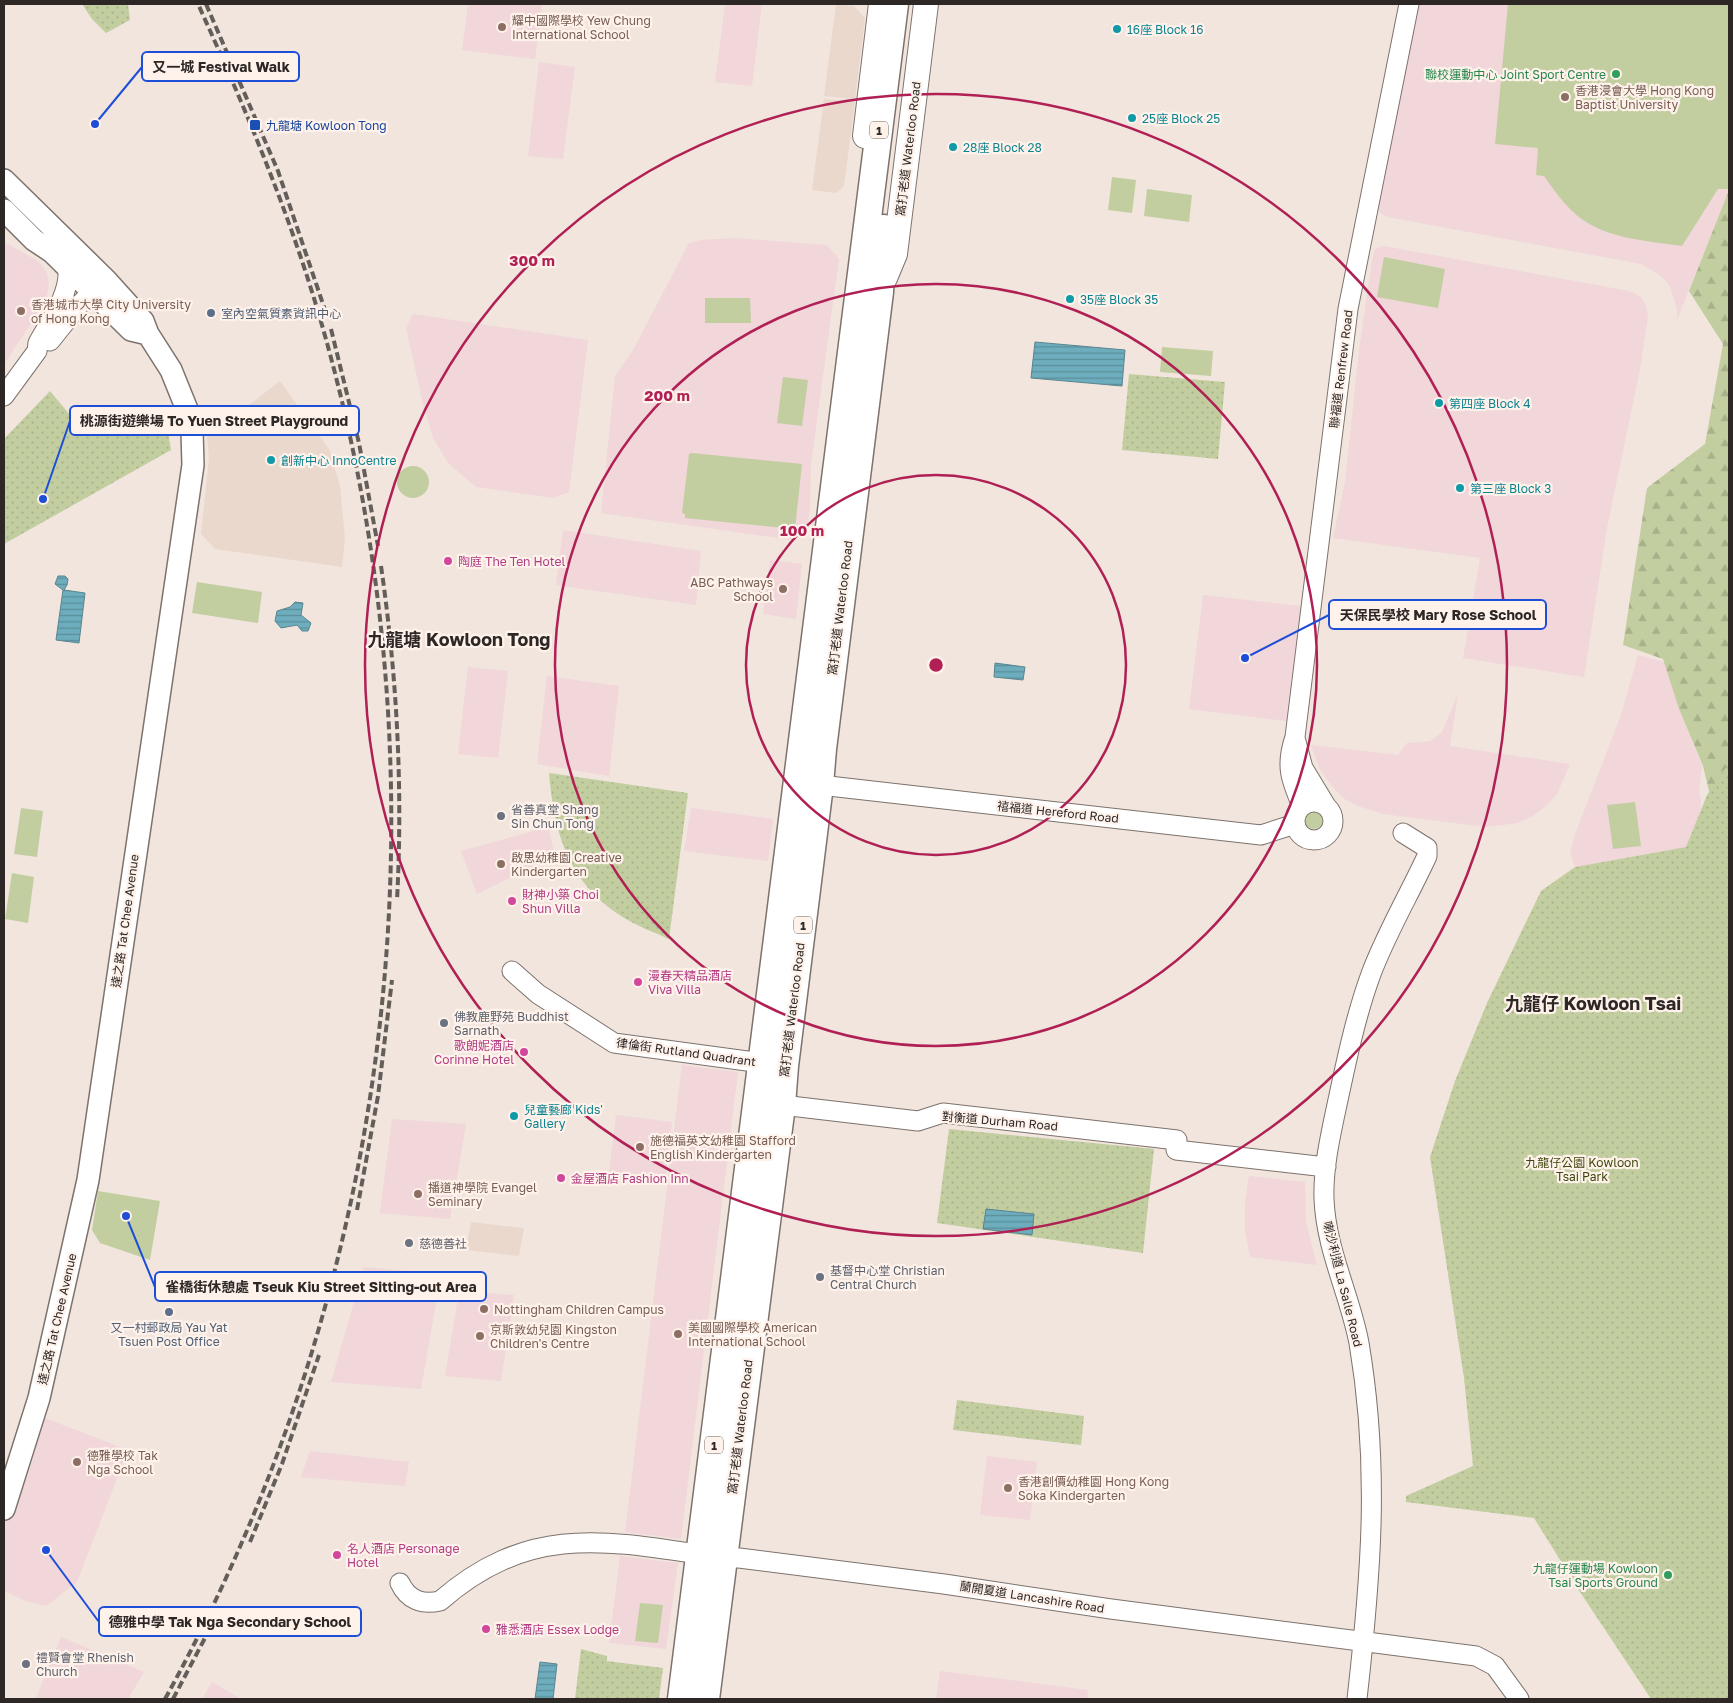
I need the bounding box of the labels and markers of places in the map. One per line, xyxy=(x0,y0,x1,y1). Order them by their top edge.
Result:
place label: 耀中國際學校 Yew Chung International School xyxy=(512,13,651,42)
marker: 耀中國際學校 Yew Chung International School xyxy=(496,21,508,33)
place label: 16座 Block 16 xyxy=(1127,22,1203,37)
marker: 16座 Block 16 xyxy=(1111,23,1123,35)
callout: 又一城 Festival Walk xyxy=(142,52,299,81)
place label: 聯校運動中心 Joint Sport Centre xyxy=(1425,67,1606,82)
marker: 聯校運動中心 Joint Sport Centre xyxy=(1610,68,1622,80)
place label: 香港浸會大學 Hong Kong Baptist University xyxy=(1575,83,1714,112)
marker: 香港浸會大學 Hong Kong Baptist University xyxy=(1559,91,1571,103)
place label: 25座 Block 25 xyxy=(1142,111,1220,126)
marker: 25座 Block 25 xyxy=(1126,112,1138,124)
marker: 九龍塘 Kowloon Tong xyxy=(248,118,262,132)
place label: 九龍塘 Kowloon Tong xyxy=(266,118,387,133)
place label: 28座 Block 28 xyxy=(963,140,1042,155)
marker: 28座 Block 28 xyxy=(947,141,959,153)
place label: 35座 Block 35 xyxy=(1080,292,1158,307)
marker: 35座 Block 35 xyxy=(1064,293,1076,305)
place label: 香港城市大學 City University of Hong Kong xyxy=(31,297,191,326)
marker: 香港城市大學 City University of Hong Kong xyxy=(15,305,27,317)
place label: 室內空氣質素資訊中心 xyxy=(221,306,341,321)
marker: 室內空氣質素資訊中心 xyxy=(205,307,217,319)
place label: 第四座 Block 4 xyxy=(1449,396,1531,411)
marker: 第四座 Block 4 xyxy=(1433,397,1445,409)
callout: 桃源街遊樂場 To Yuen Street Playground xyxy=(70,406,359,435)
place label: 創新中心 InnoCentre xyxy=(281,453,396,468)
marker: 創新中心 InnoCentre xyxy=(265,454,277,466)
place label: 第三座 Block 3 xyxy=(1470,481,1551,496)
marker: 第三座 Block 3 xyxy=(1454,482,1466,494)
place label: 陶庭 The Ten Hotel xyxy=(458,554,566,569)
marker: 陶庭 The Ten Hotel xyxy=(442,555,454,567)
place label: ABC Pathways School xyxy=(690,575,773,604)
marker: ABC Pathways School xyxy=(777,583,789,595)
callout: 天保民學校 Mary Rose School xyxy=(1329,600,1546,629)
centre of rings xyxy=(927,656,945,674)
place label: 省善真堂 Shang Sin Chun Tong xyxy=(511,802,599,831)
marker: 省善真堂 Shang Sin Chun Tong xyxy=(495,810,507,822)
place label: 啟思幼稚園 Creative Kindergarten xyxy=(511,850,622,879)
marker: 啟思幼稚園 Creative Kindergarten xyxy=(495,858,507,870)
place label: 財神小築 Choi Shun Villa xyxy=(522,887,599,916)
marker: 財神小築 Choi Shun Villa xyxy=(506,895,518,907)
place label: 漫春天精品酒店 Viva Villa xyxy=(648,968,732,997)
marker: 漫春天精品酒店 Viva Villa xyxy=(632,976,644,988)
place label: 佛教鹿野苑 Buddhist Sarnath xyxy=(454,1009,569,1038)
marker: 佛教鹿野苑 Buddhist Sarnath xyxy=(438,1017,450,1029)
place label: 歌朗妮酒店 Corinne Hotel xyxy=(434,1038,514,1067)
marker: 歌朗妮酒店 Corinne Hotel xyxy=(518,1046,530,1058)
place label: 兒童藝廊 Kids' Gallery xyxy=(524,1102,603,1131)
marker: 兒童藝廊 Kids' Gallery xyxy=(508,1110,520,1122)
place label: 施德福英文幼稚園 Stafford English Kindergarten xyxy=(650,1133,796,1162)
marker: 施德福英文幼稚園 Stafford English Kindergarten xyxy=(634,1141,646,1153)
place label: 金屋酒店 Fashion Inn xyxy=(571,1171,689,1186)
marker: 金屋酒店 Fashion Inn xyxy=(555,1172,567,1184)
place label: 播道神學院 Evangel Seminary xyxy=(428,1180,537,1209)
marker: 播道神學院 Evangel Seminary xyxy=(412,1188,424,1200)
place label: 慈德善社 xyxy=(419,1236,467,1251)
marker: 慈德善社 xyxy=(403,1237,415,1249)
place label: 基督中心堂 Christian Central Church xyxy=(830,1263,945,1292)
marker: 基督中心堂 Christian Central Church xyxy=(814,1271,826,1283)
callout: 雀橋街休憩處 Tseuk Kiu Street Sitting-out Area xyxy=(155,1272,486,1301)
place label: Nottingham Children Campus xyxy=(494,1302,664,1317)
marker: Nottingham Children Campus xyxy=(478,1303,490,1315)
marker: 又一村郵政局 Yau Yat Tsuen Post Office xyxy=(163,1306,175,1318)
place label: 又一村郵政局 Yau Yat Tsuen Post Office xyxy=(111,1320,228,1349)
place label: 美國國際學校 American International School xyxy=(688,1320,817,1349)
place label: 京斯敦幼兒園 Kingston Children's Centre xyxy=(490,1322,617,1351)
marker: 美國國際學校 American International School xyxy=(672,1328,684,1340)
marker: 京斯敦幼兒園 Kingston Children's Centre xyxy=(474,1330,486,1342)
place label: 德雅學校 Tak Nga School xyxy=(87,1448,158,1477)
marker: 德雅學校 Tak Nga School xyxy=(71,1456,83,1468)
place label: 香港創價幼稚園 Hong Kong Soka Kindergarten xyxy=(1018,1474,1169,1503)
marker: 香港創價幼稚園 Hong Kong Soka Kindergarten xyxy=(1002,1482,1014,1494)
place label: 名人酒店 Personage Hotel xyxy=(347,1541,459,1570)
marker: 名人酒店 Personage Hotel xyxy=(331,1549,343,1561)
place label: 九龍仔運動場 Kowloon Tsai Sports Ground xyxy=(1533,1561,1658,1590)
marker: 九龍仔運動場 Kowloon Tsai Sports Ground xyxy=(1662,1569,1674,1581)
callout: 德雅中學 Tak Nga Secondary School xyxy=(99,1607,361,1636)
place label: 雅悉酒店 Essex Lodge xyxy=(496,1622,619,1637)
marker: 雅悉酒店 Essex Lodge xyxy=(480,1623,492,1635)
place label: 禮賢會堂 Rhenish Church xyxy=(36,1650,134,1679)
marker: 禮賢會堂 Rhenish Church xyxy=(20,1658,32,1670)

